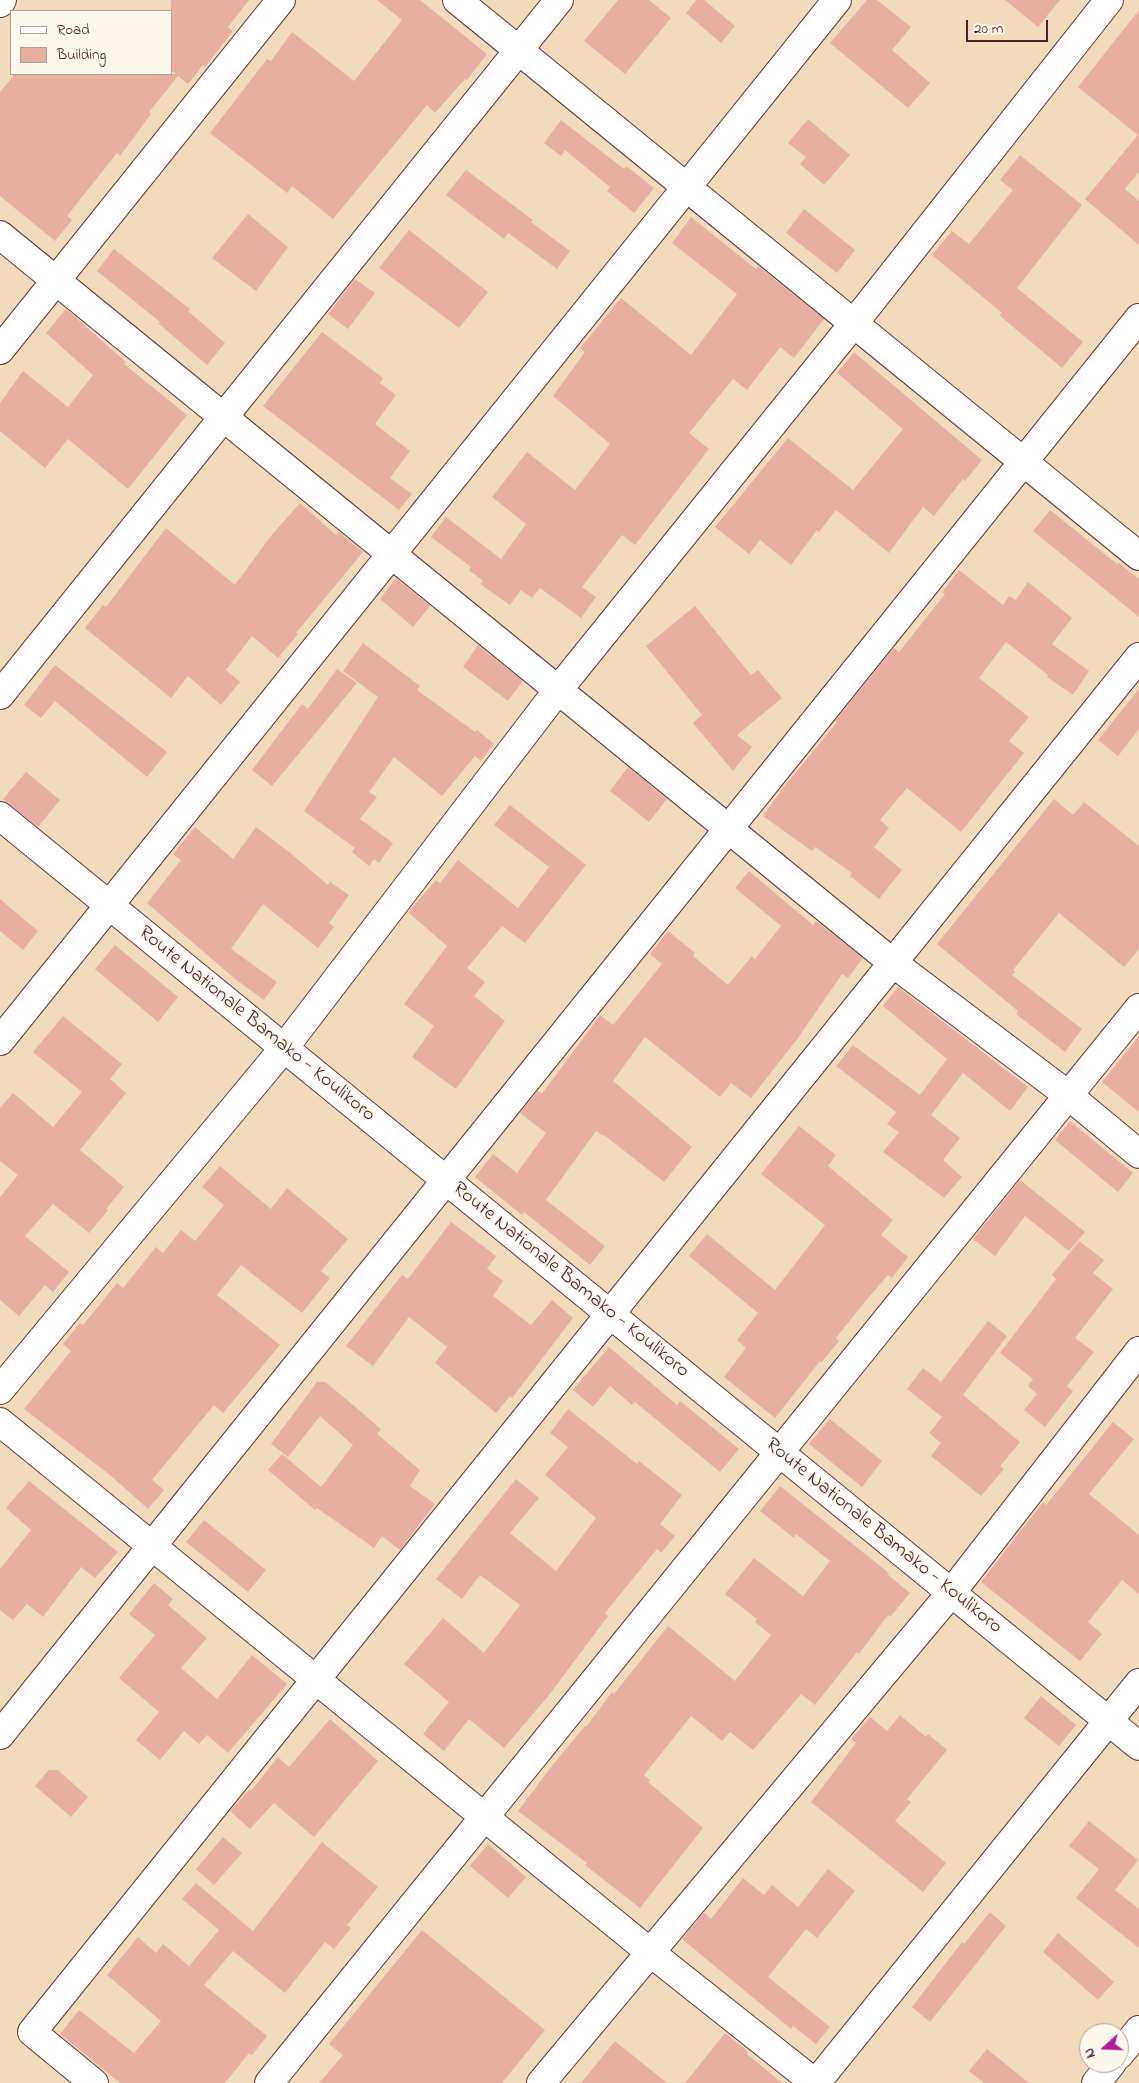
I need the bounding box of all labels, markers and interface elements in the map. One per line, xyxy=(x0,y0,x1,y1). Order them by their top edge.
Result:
legend xyxy=(10,10,172,75)
scale bar xyxy=(969,10,1052,42)
text: 20 m xyxy=(974,18,1003,40)
text: Road xyxy=(57,19,90,41)
text: Building xyxy=(57,44,106,66)
street label: Route Nationale Bamako - Koulikoro xyxy=(133,922,379,1128)
street label: Route Nationale Bamako - Koulikoro xyxy=(447,1178,693,1384)
street label: Route Nationale Bamako - Koulikoro xyxy=(760,1434,1006,1640)
north arrow xyxy=(1079,2023,1129,2073)
text: N xyxy=(1079,2045,1102,2061)

